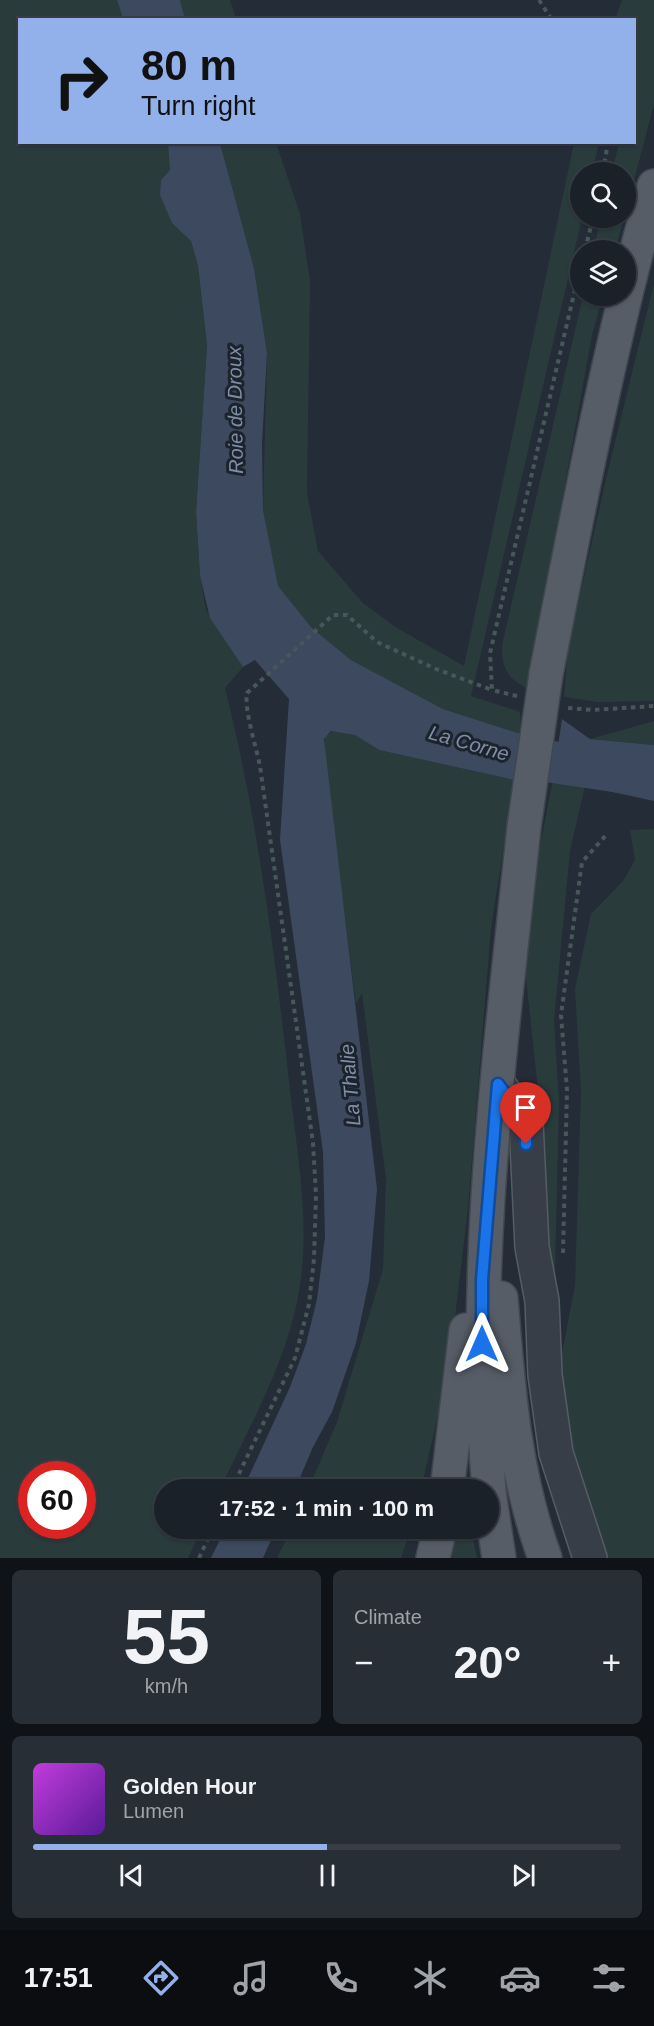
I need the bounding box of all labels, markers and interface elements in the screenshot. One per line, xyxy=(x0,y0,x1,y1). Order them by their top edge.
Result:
icon: right xyxy=(42,42,120,120)
text: 80 m xyxy=(141,42,237,89)
text: Turn right xyxy=(141,91,256,121)
map controls xyxy=(570,162,636,306)
button: search xyxy=(570,162,636,228)
button: layers xyxy=(570,240,636,306)
water label: Roie de Droux xyxy=(223,345,247,474)
water label: La Corne xyxy=(426,721,512,765)
water label: La Thalie xyxy=(335,1043,365,1127)
pin xyxy=(500,1082,551,1144)
icon: arrive xyxy=(509,1091,542,1124)
position arrow xyxy=(450,1312,514,1376)
speed limit sign: 60 xyxy=(18,1461,96,1539)
text: 17:52 · 1 min · 100 m xyxy=(219,1496,434,1521)
text: 55 xyxy=(123,1592,210,1680)
text: Climate xyxy=(354,1606,422,1628)
text: 20° xyxy=(453,1637,522,1688)
text: − xyxy=(354,1644,373,1681)
text: + xyxy=(602,1644,621,1681)
text: km/h xyxy=(145,1675,188,1697)
text: Golden Hour xyxy=(123,1774,256,1799)
text: Lumen xyxy=(123,1800,184,1822)
icon: previous xyxy=(115,1859,148,1892)
icon: pause xyxy=(311,1859,344,1892)
icon: next xyxy=(507,1859,540,1892)
icon: directions xyxy=(140,1957,182,1999)
icon: music xyxy=(230,1957,272,1999)
icon: phone xyxy=(320,1957,362,1999)
icon: climate xyxy=(409,1957,451,1999)
icon: car xyxy=(499,1957,541,1999)
icon: filters xyxy=(588,1957,630,1999)
text: 17:51 xyxy=(24,1963,93,1993)

